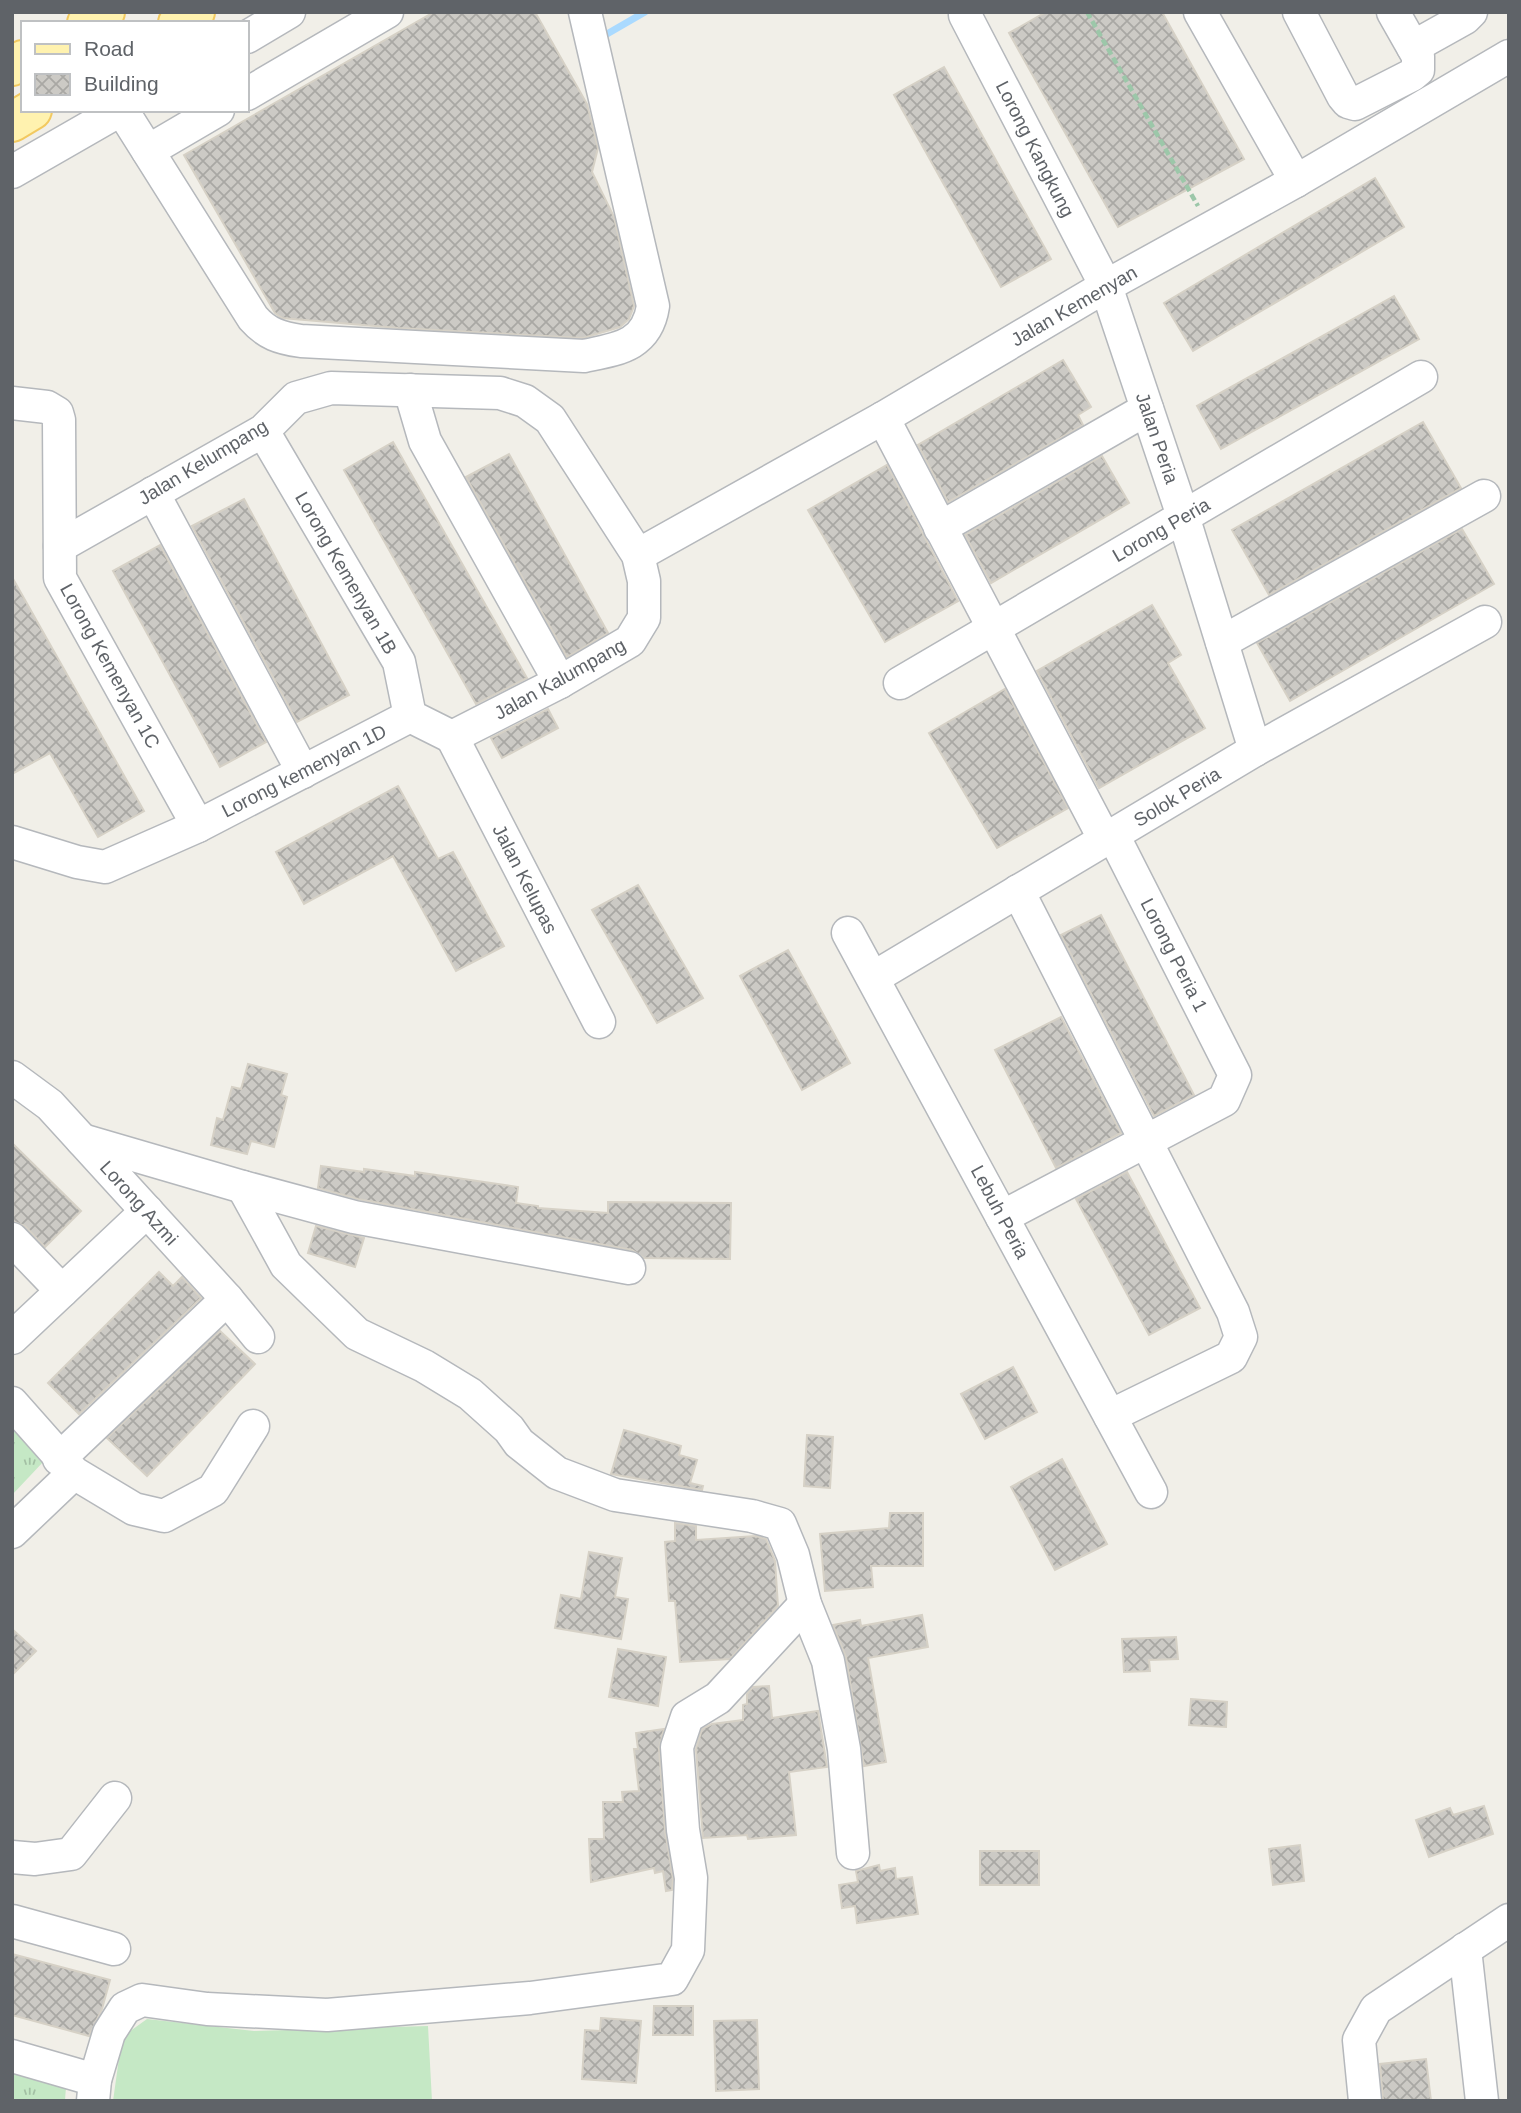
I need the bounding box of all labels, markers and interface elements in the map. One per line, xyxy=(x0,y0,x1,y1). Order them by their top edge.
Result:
legend xyxy=(21,21,248,112)
text: Road xyxy=(84,37,134,60)
text: Building xyxy=(84,72,159,95)
street label: Lorong Kangkung xyxy=(992,77,1078,221)
street label: Jalan Kemenyan xyxy=(1007,262,1141,350)
street label: Jalan Peria xyxy=(1132,390,1183,487)
street label: Jalan Kelumpang xyxy=(135,415,271,509)
street label: Lorong Kemenyan 1B xyxy=(291,488,401,658)
street label: Lorong Peria xyxy=(1109,493,1214,566)
street label: Lorong Kemenyan 1C xyxy=(56,580,164,752)
street label: Jalan Kalumpang xyxy=(491,634,629,724)
street label: Lorong kemenyan 1D xyxy=(218,720,390,822)
street label: Solok Peria xyxy=(1130,763,1224,831)
street label: Jalan Kelupas xyxy=(489,821,561,937)
street label: Lorong Peria 1 xyxy=(1136,895,1212,1015)
street label: Lorong Azmi xyxy=(96,1157,182,1249)
street label: Lebuh Peria xyxy=(967,1162,1034,1263)

